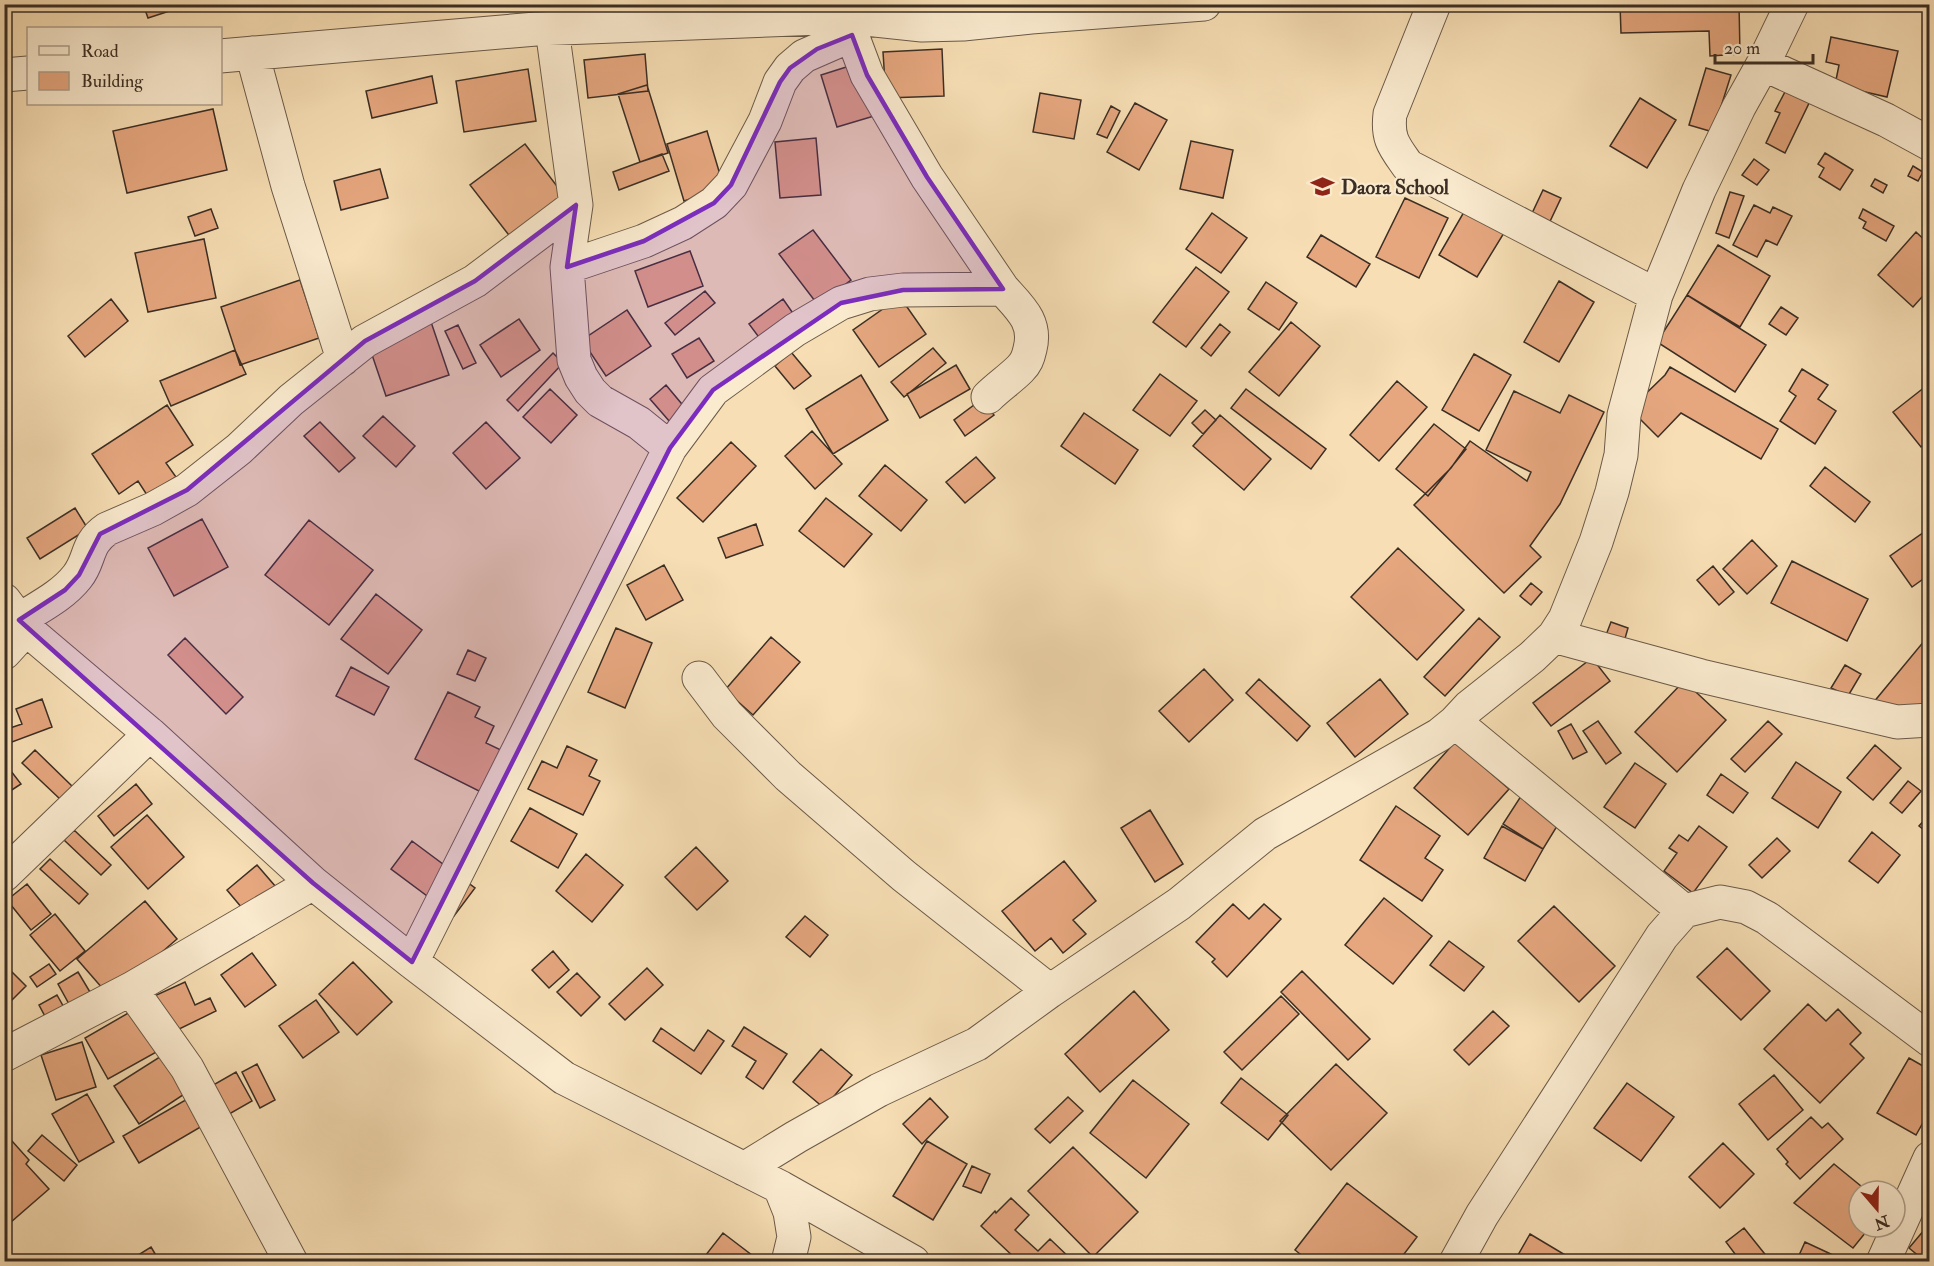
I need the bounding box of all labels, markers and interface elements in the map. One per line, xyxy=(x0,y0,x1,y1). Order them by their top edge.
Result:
legend xyxy=(27,27,222,105)
scale bar xyxy=(1715,27,1812,65)
text: 20 m xyxy=(1724,37,1760,60)
text: Road xyxy=(81,40,119,63)
text: Building xyxy=(81,70,144,93)
school or university icon: Daora School xyxy=(1310,174,1336,200)
place label: Daora School xyxy=(1341,175,1450,200)
north arrow xyxy=(1847,1179,1907,1239)
text: N xyxy=(1871,1210,1893,1234)

